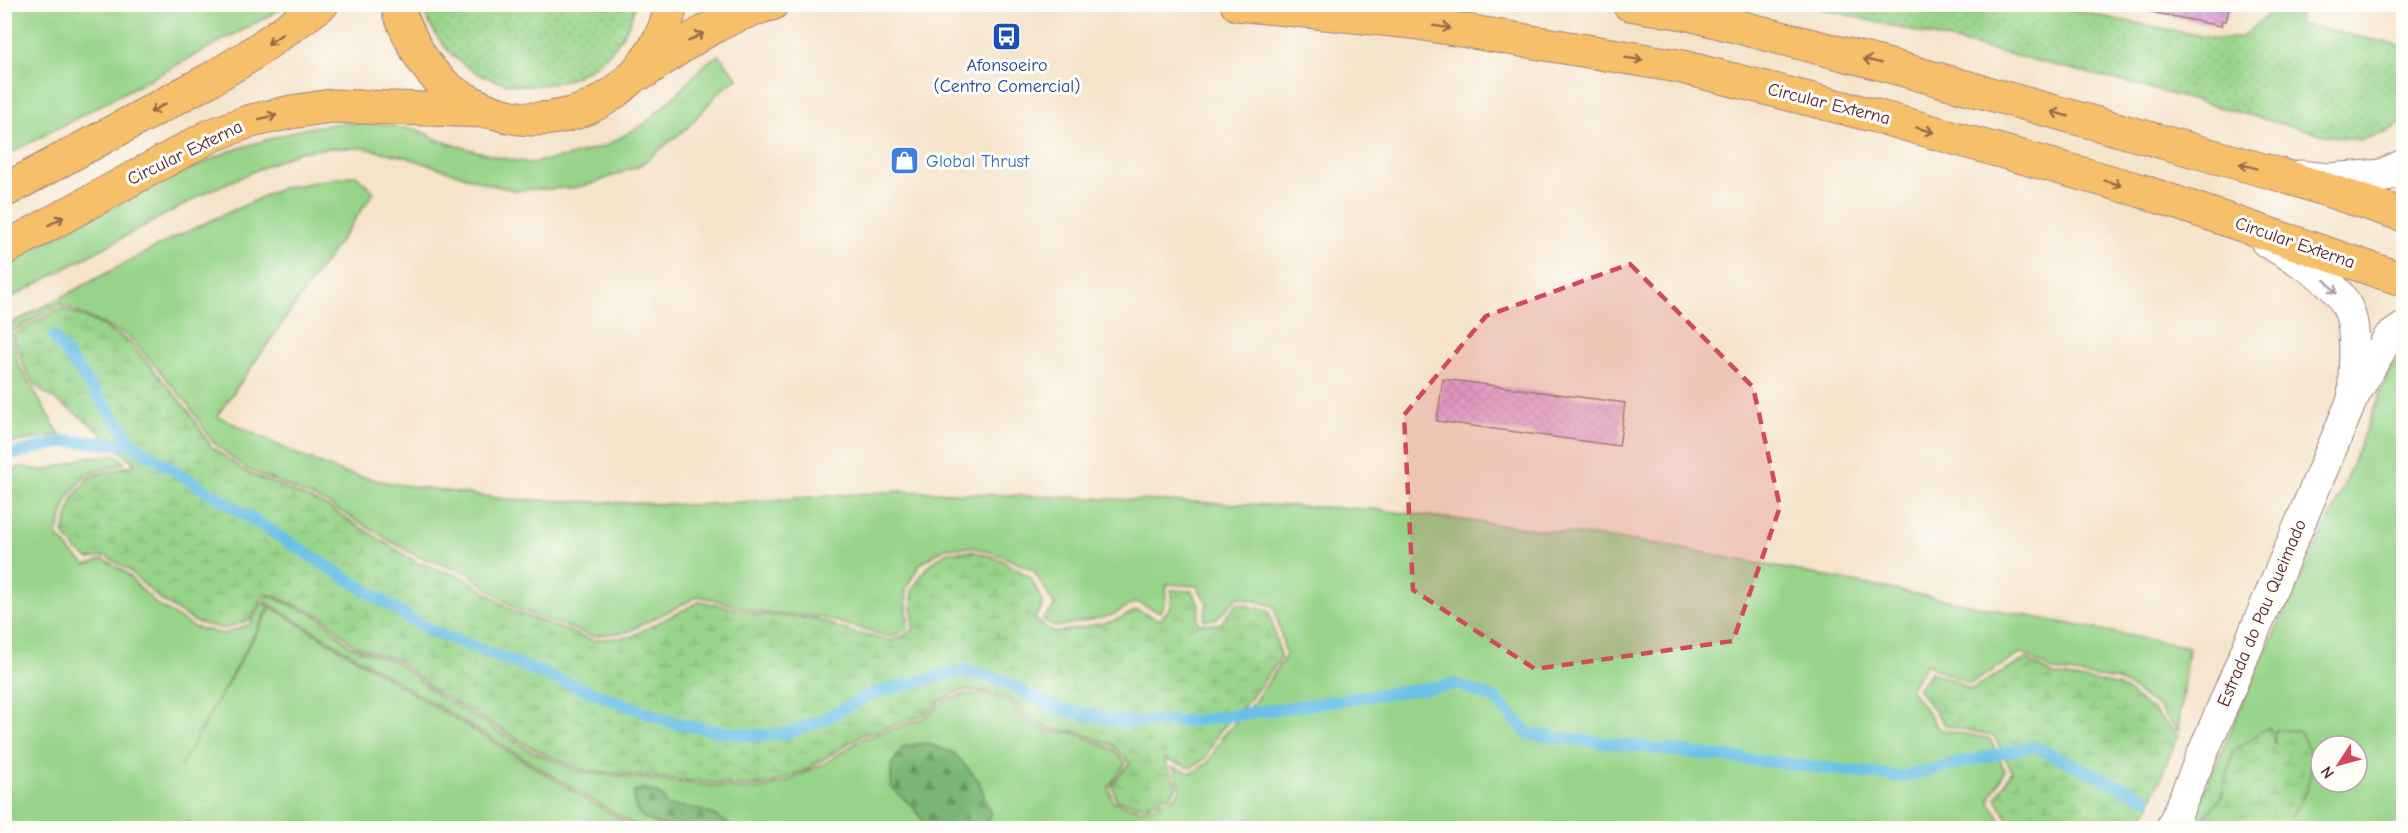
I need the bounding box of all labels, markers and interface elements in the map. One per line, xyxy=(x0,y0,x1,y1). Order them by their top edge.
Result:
bus stop icon: Afonsoeiro (Centro Comercial) xyxy=(991,20,1023,52)
one-way arrow xyxy=(1431,21,1451,32)
one-way arrow xyxy=(687,30,704,42)
one-way arrow xyxy=(267,33,283,45)
one-way arrow xyxy=(1624,53,1643,64)
place label: Afonsoeiro (Centro Comercial) xyxy=(933,55,1081,97)
one-way arrow xyxy=(1863,55,1882,67)
street label: Circular Externa xyxy=(1766,79,1892,129)
one-way arrow xyxy=(149,103,167,114)
one-way arrow xyxy=(2051,107,2070,119)
one-way arrow xyxy=(258,111,277,123)
street label: Circular Externa xyxy=(124,116,246,190)
one-way arrow xyxy=(1915,125,1934,136)
shop icon: Global Thrust xyxy=(889,145,921,177)
place label: Global Thrust xyxy=(926,151,1030,172)
one-way arrow xyxy=(2239,159,2258,171)
one-way arrow xyxy=(2103,178,2122,189)
street label: Circular Externa xyxy=(2232,213,2358,273)
one-way arrow xyxy=(47,215,64,227)
one-way arrow xyxy=(2324,279,2338,294)
street label: Estrada do Pau Queimado xyxy=(2213,516,2311,710)
north arrow xyxy=(2309,734,2369,794)
text: N xyxy=(2317,763,2338,782)

